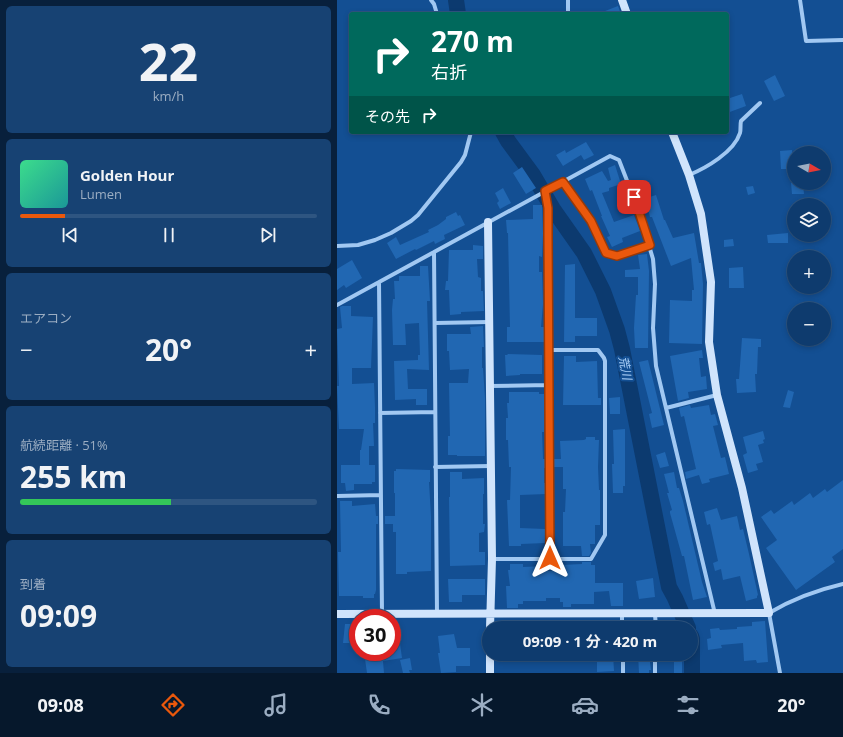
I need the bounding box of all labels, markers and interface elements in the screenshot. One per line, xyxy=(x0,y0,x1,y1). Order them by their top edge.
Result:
text: 270 m xyxy=(431,22,514,60)
text: 22 xyxy=(139,25,198,96)
icon: right xyxy=(365,28,417,80)
text: 右折 xyxy=(431,60,467,84)
text: km/h xyxy=(153,87,184,105)
icon: right xyxy=(418,104,440,126)
text: その先 xyxy=(365,106,410,126)
north arrow xyxy=(787,146,831,190)
map controls xyxy=(787,146,831,346)
text: Golden Hour xyxy=(80,165,174,185)
pin xyxy=(617,180,651,214)
text: Lumen xyxy=(80,185,122,203)
icon: arrive xyxy=(623,186,645,208)
button: layers xyxy=(787,198,831,242)
icon: previous xyxy=(59,224,81,246)
icon: pause xyxy=(158,224,180,246)
icon: next xyxy=(257,224,279,246)
button: + xyxy=(787,250,831,294)
button: − xyxy=(787,302,831,346)
text: エアコン xyxy=(20,309,72,327)
text: 20° xyxy=(145,329,192,370)
text: − xyxy=(20,334,33,364)
text: + xyxy=(304,334,317,364)
water label: 荒川 xyxy=(615,354,637,383)
text: 航続距離 · 51% xyxy=(20,436,108,454)
text: 255 km xyxy=(20,456,127,497)
position arrow xyxy=(529,537,571,579)
text: 到着 xyxy=(20,575,46,593)
text: 09:09 xyxy=(20,595,97,636)
speed limit sign: 30 xyxy=(349,609,401,661)
text: 09:09 · 1 分 · 420 m xyxy=(523,631,657,651)
icon: directions xyxy=(159,691,187,719)
icon: music xyxy=(262,691,290,719)
icon: phone xyxy=(365,691,393,719)
icon: climate xyxy=(468,691,496,719)
icon: car xyxy=(571,691,599,719)
icon: filters xyxy=(674,691,702,719)
text: 09:08 xyxy=(38,693,84,717)
text: 20° xyxy=(777,693,805,717)

